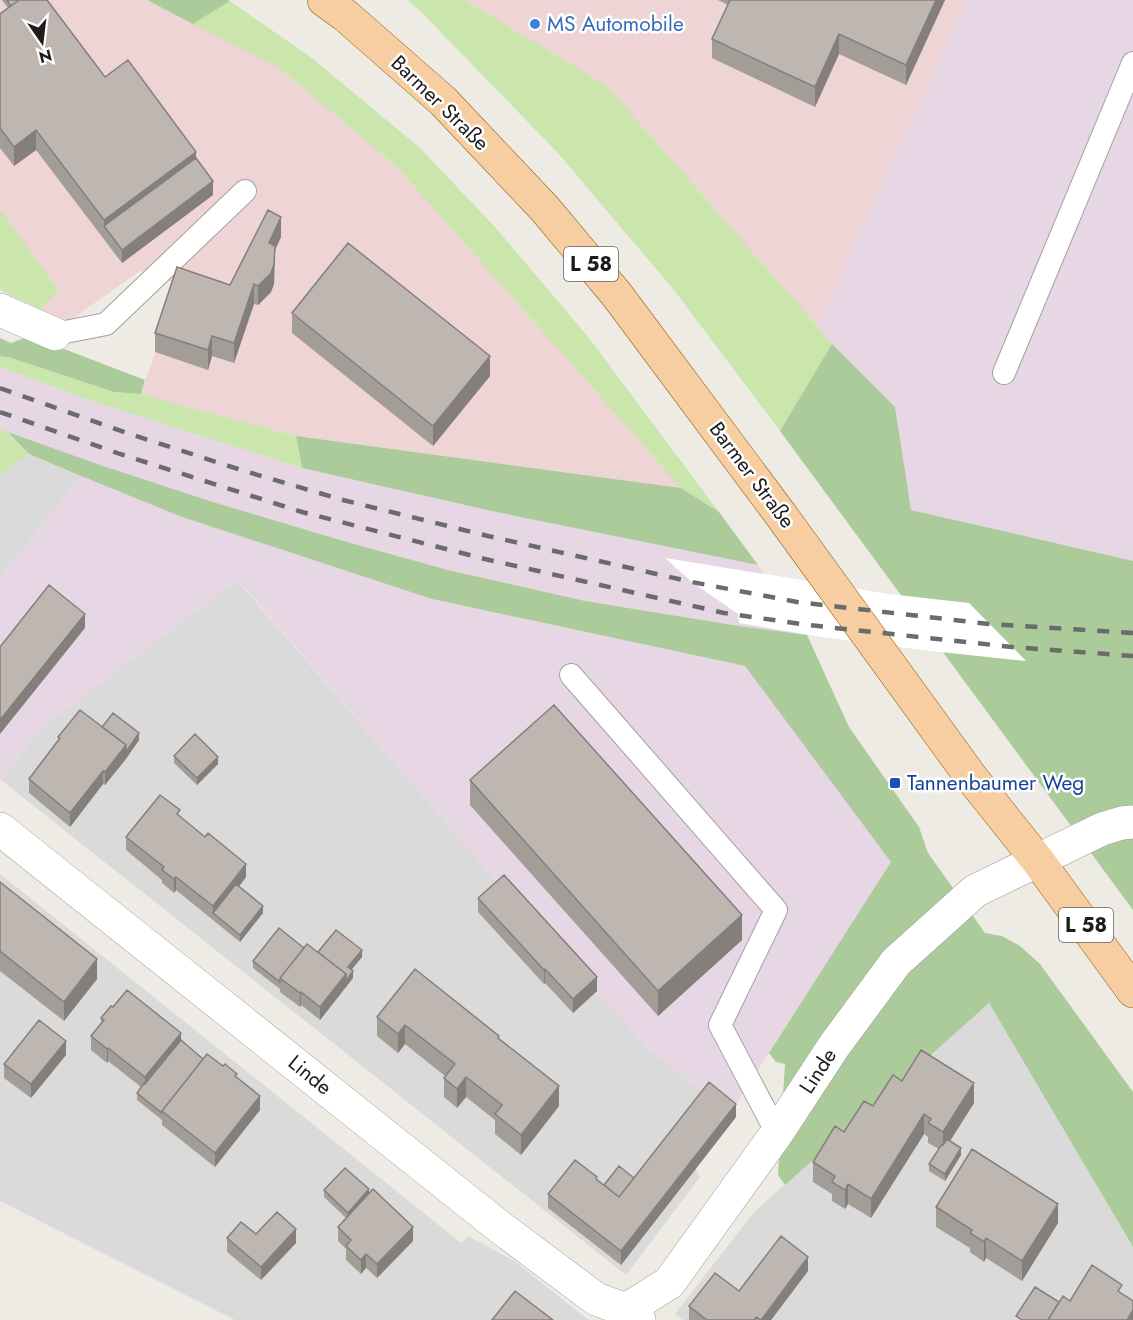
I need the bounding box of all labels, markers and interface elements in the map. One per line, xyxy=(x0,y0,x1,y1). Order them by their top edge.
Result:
place label: MS Automobile xyxy=(547,9,684,39)
north arrow xyxy=(12,12,72,72)
marker: MS Automobile xyxy=(528,17,542,31)
text: N xyxy=(37,43,54,69)
street label: Barmer Straße xyxy=(384,48,496,158)
road number: L 58 xyxy=(564,247,618,281)
street label: Barmer Straße xyxy=(702,416,802,535)
place label: Tannenbaumer Weg xyxy=(907,768,1084,798)
marker: Tannenbaumer Weg xyxy=(888,776,902,790)
road number: L 58 xyxy=(1059,908,1113,942)
street label: Linde xyxy=(792,1042,844,1100)
street label: Linde xyxy=(282,1048,339,1102)

